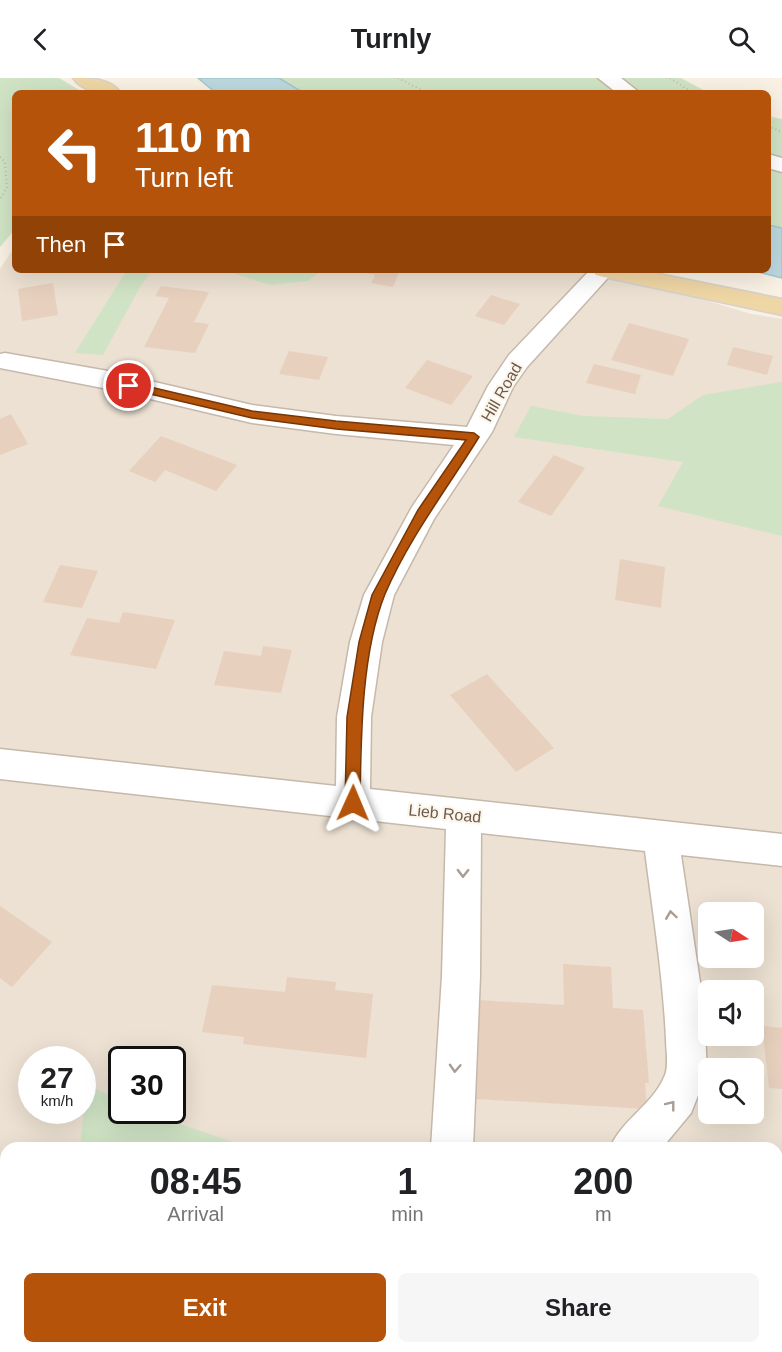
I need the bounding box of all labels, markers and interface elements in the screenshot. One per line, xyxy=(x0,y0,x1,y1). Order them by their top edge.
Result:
icon: back xyxy=(24,23,57,56)
icon: search xyxy=(725,23,758,56)
text: Turnly xyxy=(351,24,431,54)
icon: left xyxy=(36,114,114,192)
text: 110 m xyxy=(135,114,252,161)
text: Turn left xyxy=(135,163,233,193)
icon: arrive xyxy=(98,228,131,261)
text: Then xyxy=(36,232,86,257)
pin xyxy=(103,360,154,411)
street label: Hill Road xyxy=(478,360,525,425)
icon: arrive xyxy=(112,369,145,402)
position arrow xyxy=(321,771,385,835)
street label: Lieb Road xyxy=(408,801,482,826)
one-way arrow xyxy=(457,869,469,878)
north arrow xyxy=(698,902,764,968)
map controls xyxy=(698,902,764,1124)
one-way arrow xyxy=(666,911,678,920)
button: sound xyxy=(698,980,764,1046)
speed limit sign: 30 xyxy=(108,1046,186,1124)
button: search xyxy=(698,1058,764,1124)
text: 27 xyxy=(40,1061,74,1094)
one-way arrow xyxy=(449,1064,462,1073)
text: km/h xyxy=(41,1092,73,1109)
one-way arrow xyxy=(663,1101,674,1112)
text: 08:45 xyxy=(150,1161,242,1202)
text: 1 xyxy=(397,1161,417,1202)
text: 200 xyxy=(573,1161,633,1202)
text: Arrival xyxy=(167,1203,224,1225)
text: min xyxy=(391,1203,424,1225)
text: m xyxy=(595,1203,612,1225)
button: Exit xyxy=(24,1273,386,1342)
button: Share xyxy=(398,1273,759,1342)

